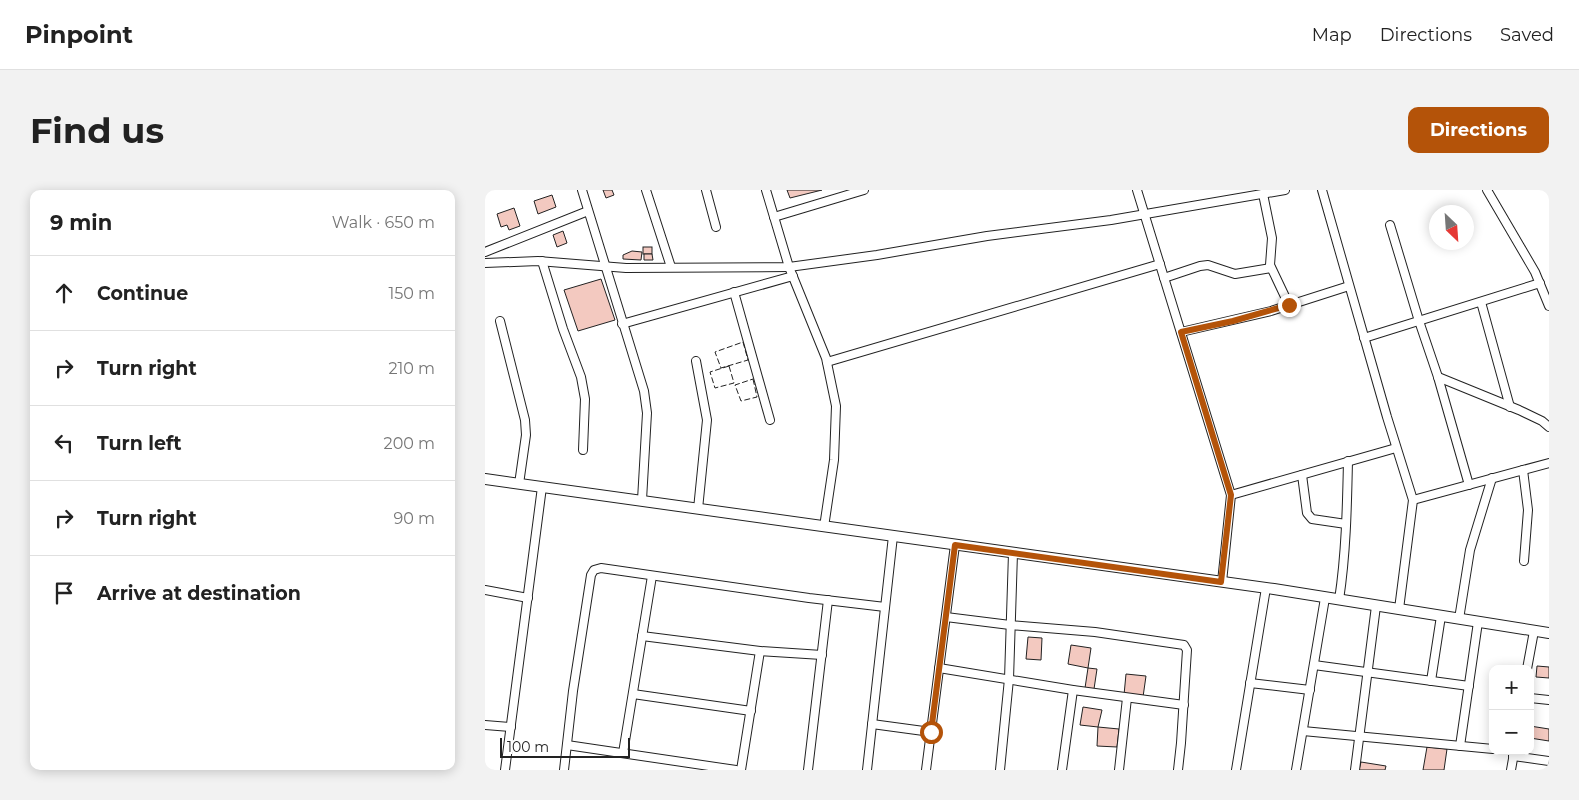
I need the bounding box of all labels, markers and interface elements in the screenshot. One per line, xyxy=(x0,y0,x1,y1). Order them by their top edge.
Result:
text: Pinpoint xyxy=(25,20,133,49)
text: Map xyxy=(1312,24,1352,46)
text: Directions xyxy=(1380,24,1472,46)
text: Saved xyxy=(1500,24,1554,46)
button: Directions xyxy=(1408,107,1549,153)
text: Find us xyxy=(30,109,164,152)
north arrow xyxy=(1429,205,1474,250)
text: 9 min xyxy=(50,210,112,235)
text: Walk · 650 m xyxy=(332,213,435,232)
icon: ahead xyxy=(50,279,78,307)
text: Continue xyxy=(97,282,188,305)
text: 150 m xyxy=(388,284,435,303)
route end xyxy=(1278,294,1301,317)
icon: right xyxy=(50,354,78,382)
text: Turn right xyxy=(97,357,197,380)
text: 210 m xyxy=(388,359,435,378)
icon: left xyxy=(50,429,78,457)
text: Turn left xyxy=(97,432,182,455)
text: 200 m xyxy=(384,434,435,453)
icon: right xyxy=(50,504,78,532)
text: Turn right xyxy=(97,507,197,530)
text: 90 m xyxy=(393,509,435,528)
icon: arrive xyxy=(50,579,78,607)
text: Arrive at destination xyxy=(97,582,301,605)
map controls xyxy=(1489,665,1534,755)
button: + xyxy=(1489,665,1534,710)
button: − xyxy=(1489,710,1534,755)
route start xyxy=(920,721,943,744)
scale bar xyxy=(500,735,630,758)
text: 100 m xyxy=(507,738,549,756)

